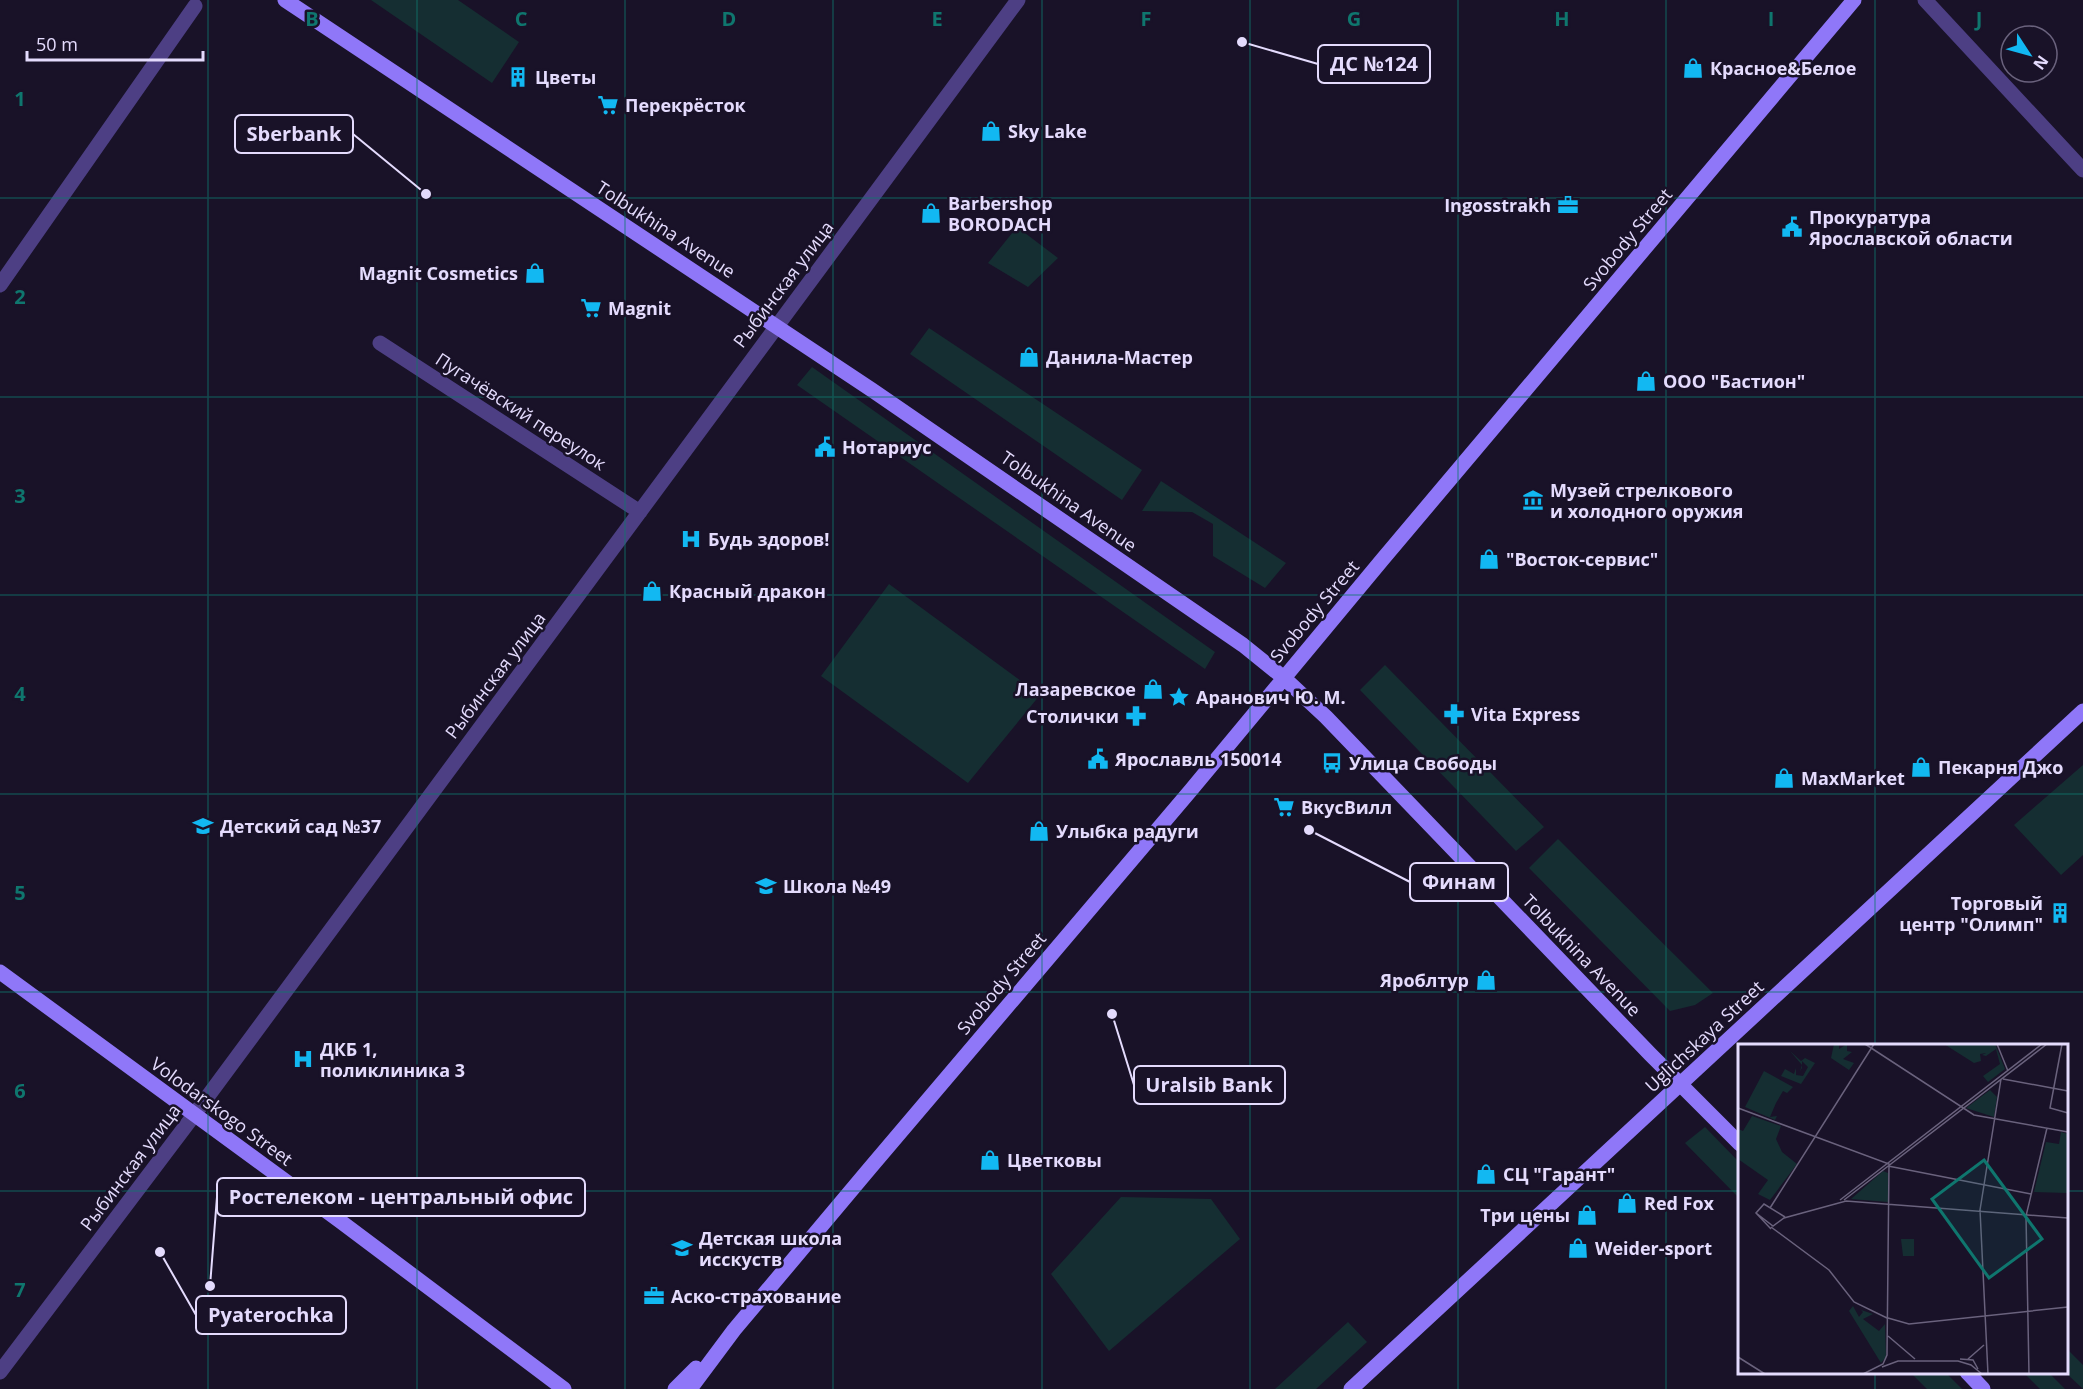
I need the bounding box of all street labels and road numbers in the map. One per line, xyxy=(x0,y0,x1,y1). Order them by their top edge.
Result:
street label: Tolbukhina Avenue xyxy=(592,175,740,283)
street label: Svobody Street xyxy=(1577,183,1677,295)
street label: Рыбинская улица xyxy=(727,216,839,352)
street label: Пугачёвский переулок xyxy=(431,347,611,476)
street label: Tolbukhina Avenue xyxy=(996,445,1142,557)
street label: Svobody Street xyxy=(1264,555,1364,667)
street label: Рыбинская улица xyxy=(439,607,551,743)
street label: Tolbukhina Avenue xyxy=(1518,889,1646,1021)
street label: Svobody Street xyxy=(951,927,1051,1039)
street label: Uglichskaya Street xyxy=(1640,975,1768,1097)
street label: Volodarskogo Street xyxy=(146,1051,298,1171)
street label: Рыбинская улица xyxy=(74,1099,186,1235)

